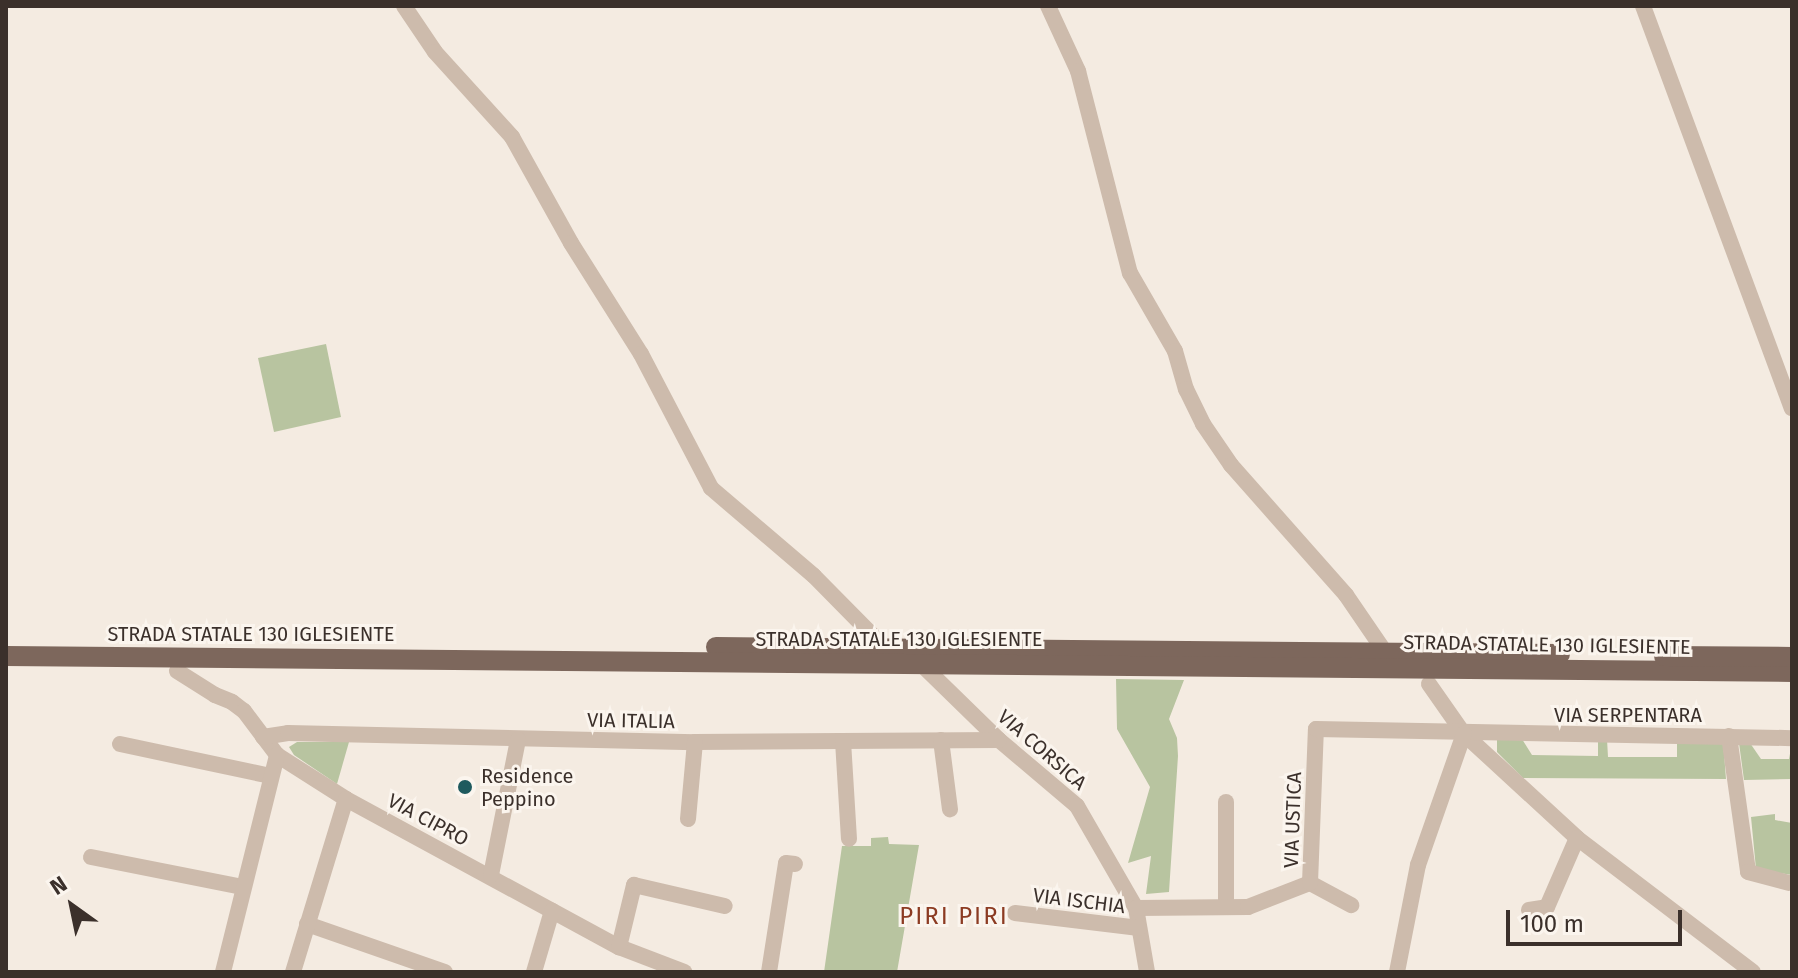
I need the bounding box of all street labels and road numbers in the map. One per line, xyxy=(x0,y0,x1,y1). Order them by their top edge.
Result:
street label: STRADA STATALE 130 IGLESIENTE xyxy=(107,622,395,646)
street label: STRADA STATALE 130 IGLESIENTE xyxy=(755,627,1043,651)
street label: STRADA STATALE 130 IGLESIENTE xyxy=(1403,630,1691,660)
street label: VIA SERPENTARA xyxy=(1554,703,1702,727)
street label: VIA CORSICA xyxy=(993,705,1091,795)
street label: VIA ITALIA xyxy=(587,708,675,734)
street label: VIA USTICA xyxy=(1279,771,1307,869)
street label: VIA CIPRO xyxy=(383,789,473,851)
street label: VIA ISCHIA xyxy=(1032,883,1126,919)

